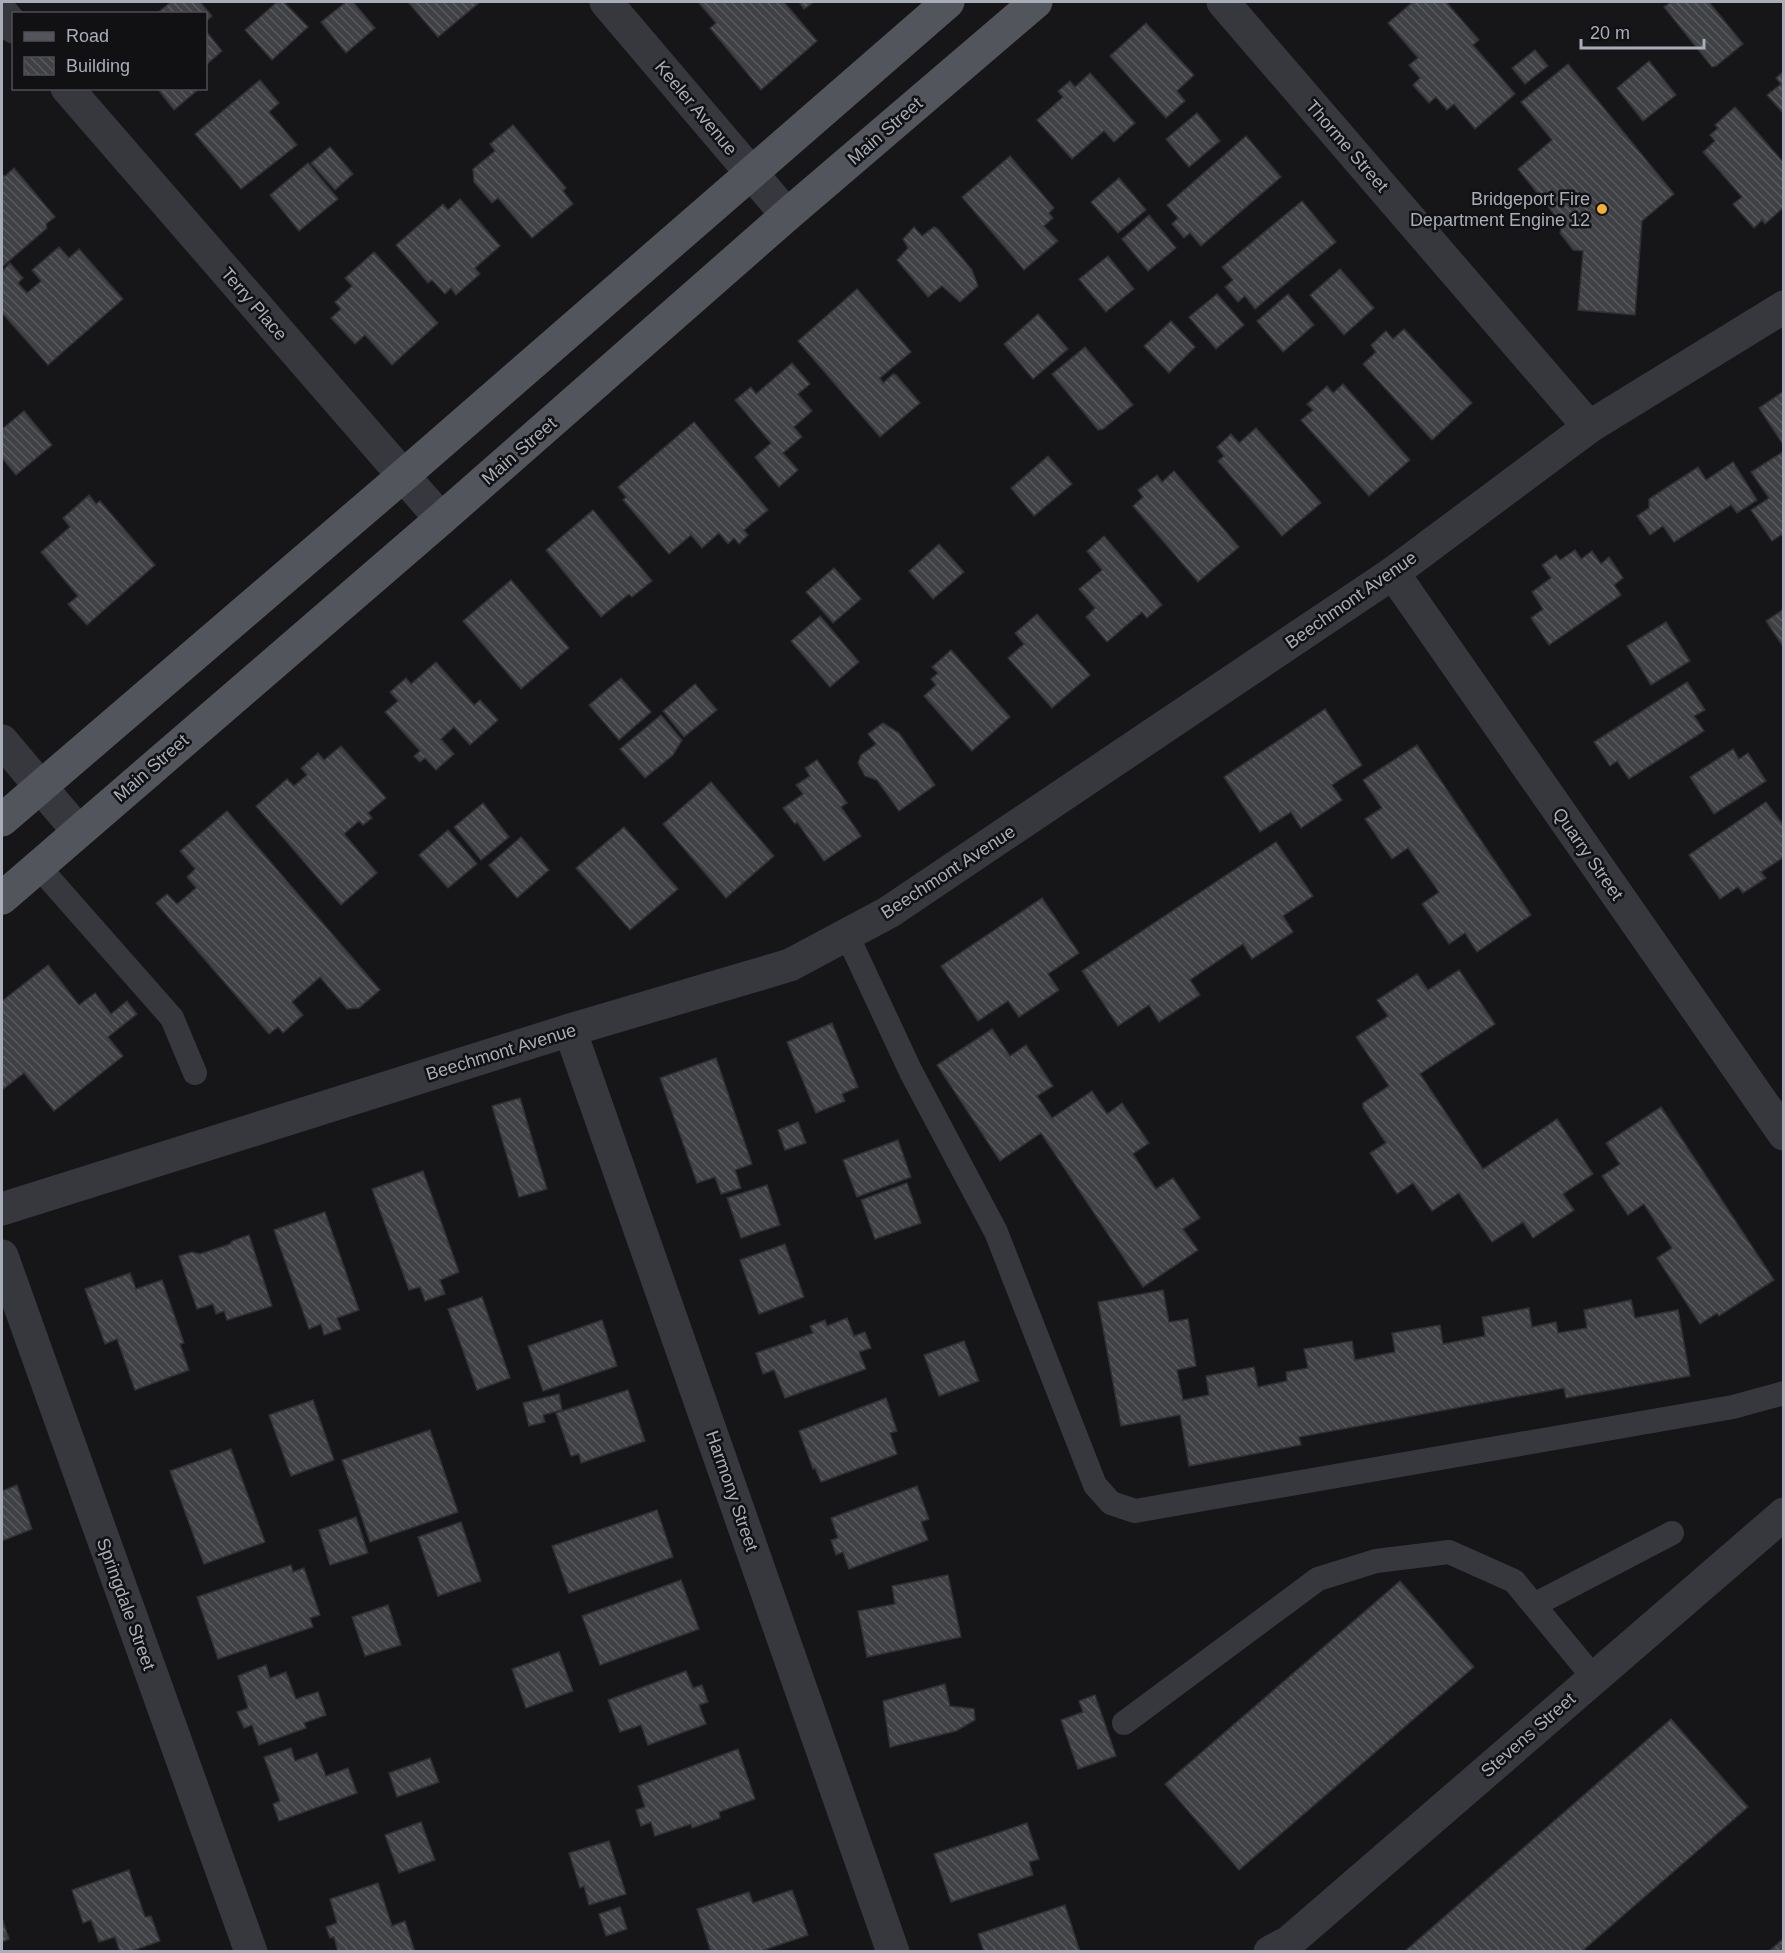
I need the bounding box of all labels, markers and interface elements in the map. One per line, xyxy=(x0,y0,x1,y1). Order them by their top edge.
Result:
legend xyxy=(12,12,207,90)
scale bar xyxy=(1581,12,1704,50)
text: 20 m xyxy=(1590,23,1630,43)
text: Road xyxy=(66,26,109,46)
text: Building xyxy=(66,56,130,76)
street label: Keeler Avenue xyxy=(651,57,741,159)
street label: Main Street xyxy=(844,93,926,169)
street label: Thorme Street xyxy=(1302,96,1392,196)
place label: Bridgeport Fire Department Engine 12 xyxy=(1410,189,1590,230)
marker: Bridgeport Fire Department Engine 12 xyxy=(1595,202,1609,216)
street label: Terry Place xyxy=(217,263,291,345)
street label: Main Street xyxy=(478,413,560,489)
street label: Beechmont Avenue xyxy=(1281,547,1421,653)
street label: Main Street xyxy=(110,730,192,806)
street label: Quarry Street xyxy=(1549,804,1627,904)
street label: Beechmont Avenue xyxy=(877,821,1019,923)
street label: Beechmont Avenue xyxy=(424,1020,578,1084)
street label: Harmony Street xyxy=(702,1428,762,1554)
street label: Springdale Street xyxy=(93,1535,159,1673)
street label: Stevens Street xyxy=(1477,1689,1579,1781)

